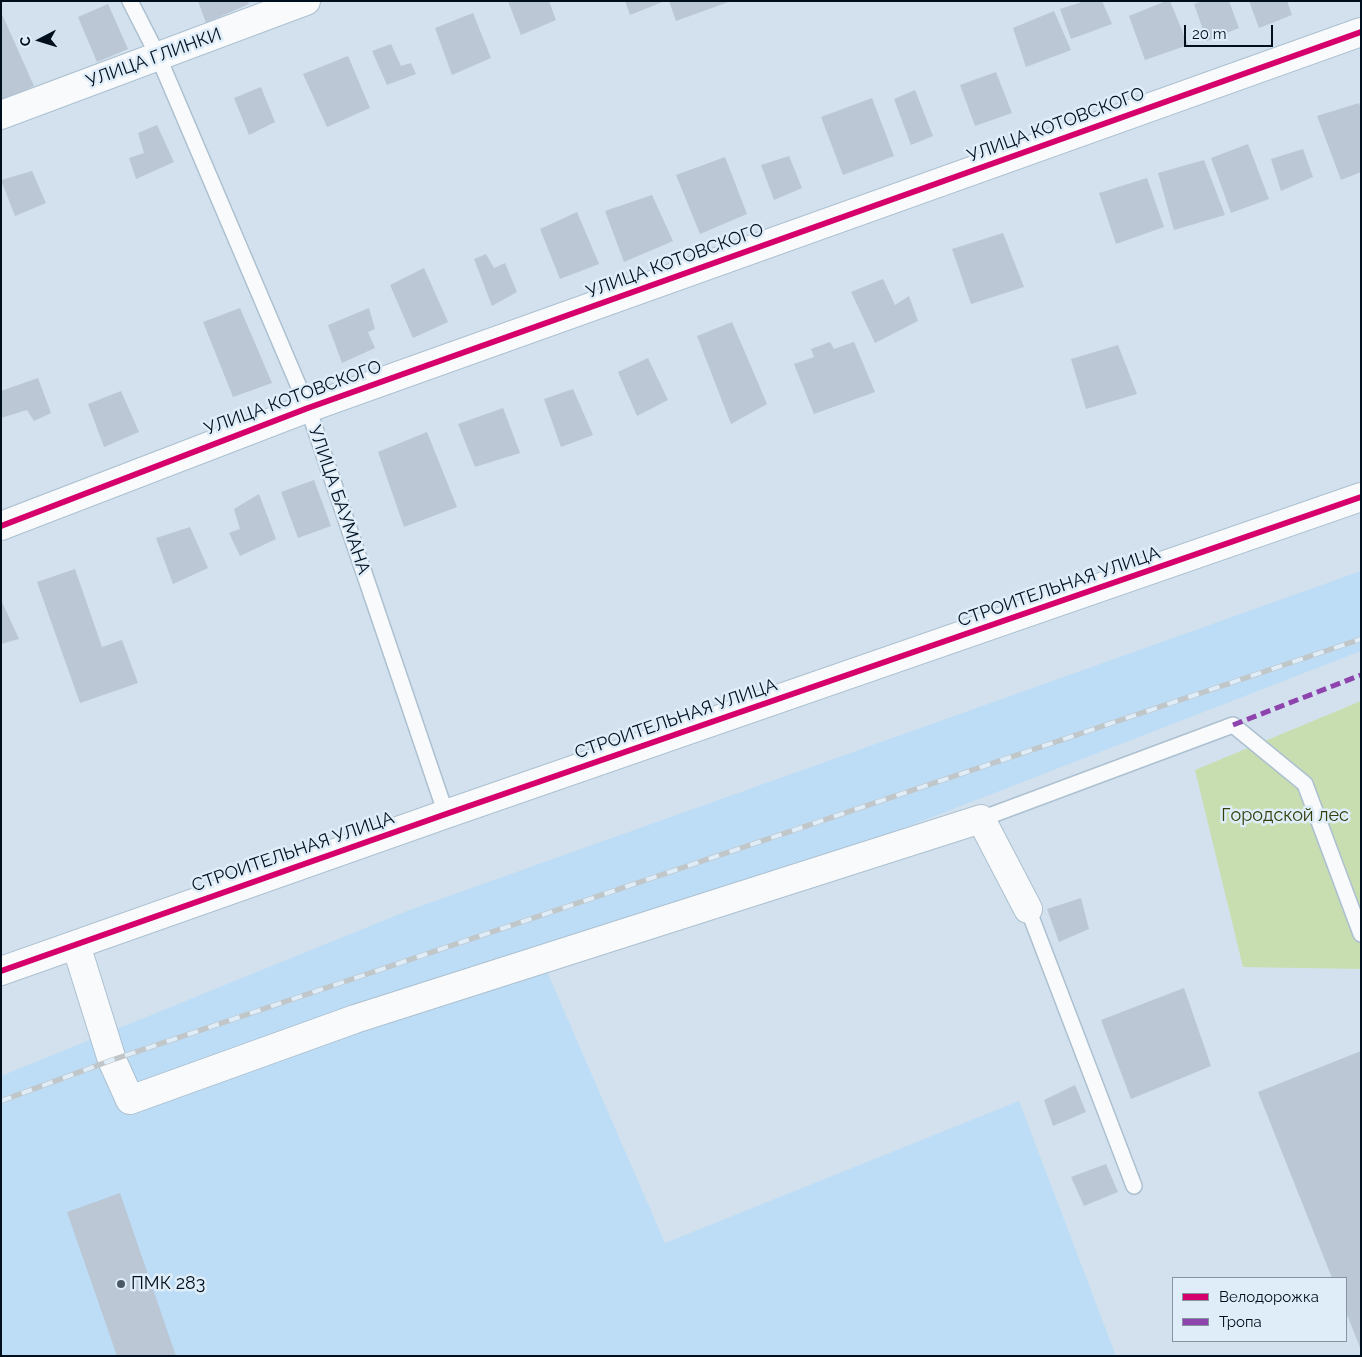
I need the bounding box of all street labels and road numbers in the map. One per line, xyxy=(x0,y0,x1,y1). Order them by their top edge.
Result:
street label: УЛИЦА ГЛИНКИ xyxy=(83,24,225,92)
street label: УЛИЦА КОТОВСКОГО xyxy=(964,83,1148,167)
street label: УЛИЦА КОТОВСКОГО xyxy=(583,219,767,303)
street label: УЛИЦА КОТОВСКОГО xyxy=(201,356,385,440)
street label: УЛИЦА БАУМАНА xyxy=(303,423,375,577)
street label: СТРОИТЕЛЬНАЯ УЛИЦА xyxy=(955,542,1163,632)
street label: СТРОИТЕЛЬНАЯ УЛИЦА xyxy=(572,674,780,764)
street label: СТРОИТЕЛЬНАЯ УЛИЦА xyxy=(189,807,397,897)

